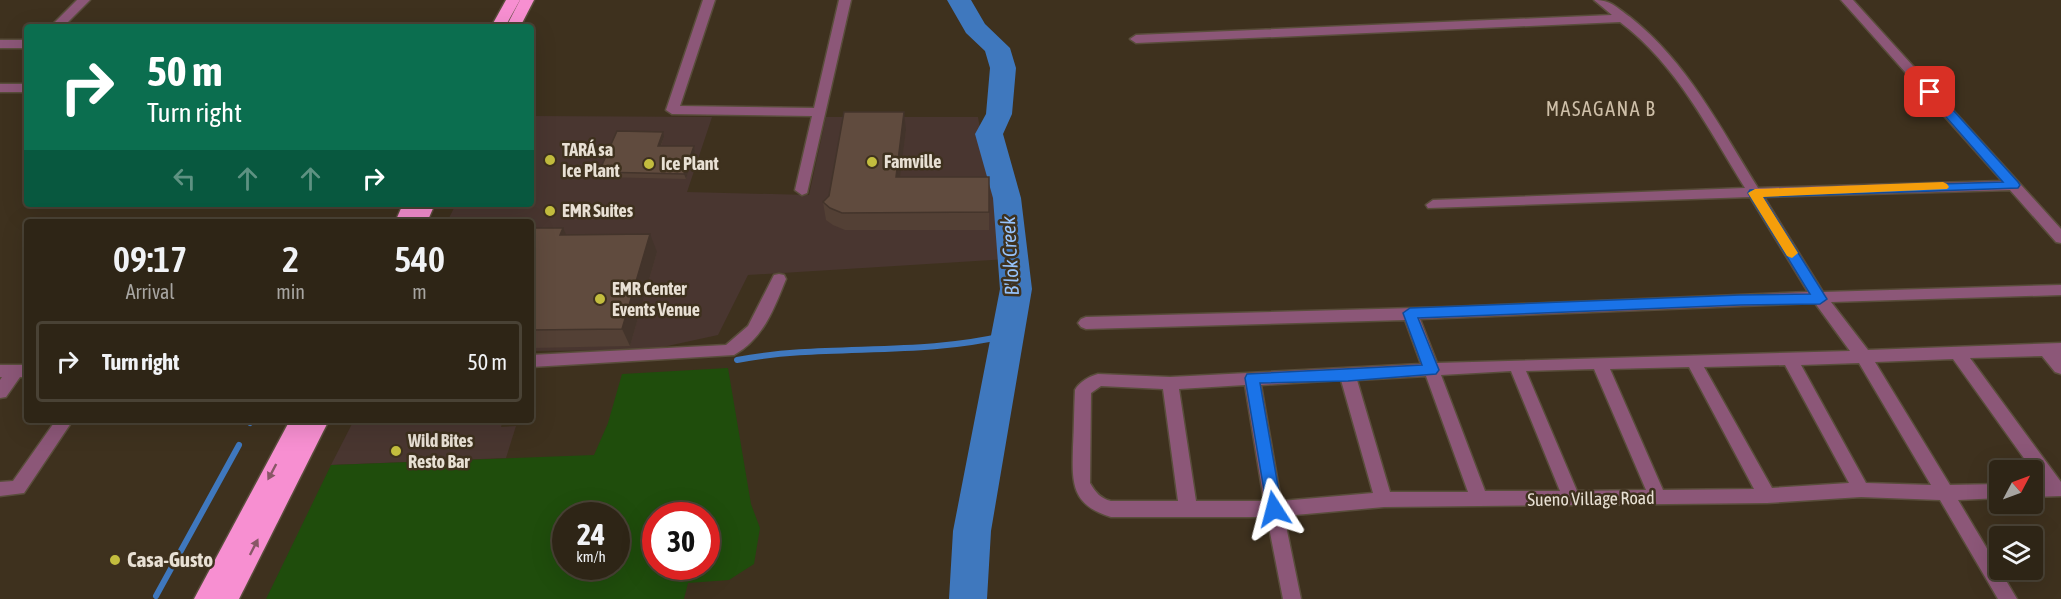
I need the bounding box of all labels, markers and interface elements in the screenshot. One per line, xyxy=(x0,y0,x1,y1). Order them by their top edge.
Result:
text: 50 m xyxy=(147,47,222,95)
icon: right xyxy=(48,48,126,126)
pin xyxy=(1904,66,1955,117)
icon: arrive xyxy=(1913,75,1946,108)
text: Turn right xyxy=(147,97,242,128)
district label: MASAGANA B xyxy=(1546,97,1656,120)
place label: TARÁ sa Ice Plant xyxy=(562,139,621,181)
place label: Famville xyxy=(884,151,941,172)
marker: TARÁ sa Ice Plant xyxy=(543,153,557,167)
place label: Ice Plant xyxy=(661,153,720,174)
marker: Famville xyxy=(865,155,879,169)
marker: Ice Plant xyxy=(642,157,656,171)
icon: left xyxy=(168,162,201,195)
icon: ahead xyxy=(231,162,264,195)
icon: ahead xyxy=(294,162,327,195)
icon: right xyxy=(357,162,390,195)
place label: EMR Suites xyxy=(562,200,634,221)
marker: EMR Suites xyxy=(543,204,557,218)
water label: B'lok Creek xyxy=(996,216,1023,296)
text: 09:17 xyxy=(113,238,187,280)
text: 2 xyxy=(282,238,299,280)
text: 540 xyxy=(394,238,445,280)
place label: EMR Center Events Venue xyxy=(612,278,700,320)
text: Arrival xyxy=(126,280,175,303)
text: min xyxy=(276,280,305,303)
text: m xyxy=(412,280,427,303)
marker: EMR Center Events Venue xyxy=(593,292,607,306)
icon: right xyxy=(51,345,84,378)
text: Turn right xyxy=(102,349,179,375)
text: 50 m xyxy=(467,349,507,375)
place label: Wild Bites Resto Bar xyxy=(407,430,474,472)
marker: Wild Bites Resto Bar xyxy=(389,444,403,458)
north arrow xyxy=(1989,460,2043,514)
map controls xyxy=(1989,460,2043,580)
one-way arrow xyxy=(267,463,277,480)
position arrow xyxy=(1242,477,1306,541)
street label: Sueno Village Road xyxy=(1527,487,1655,510)
speed limit sign: 30 xyxy=(642,502,720,580)
text: 24 xyxy=(577,517,605,551)
button: layers xyxy=(1989,526,2043,580)
one-way arrow xyxy=(249,538,259,555)
place label: Casa-Gusto xyxy=(127,547,213,571)
text: km/h xyxy=(576,548,606,565)
marker: Casa-Gusto xyxy=(108,553,122,567)

